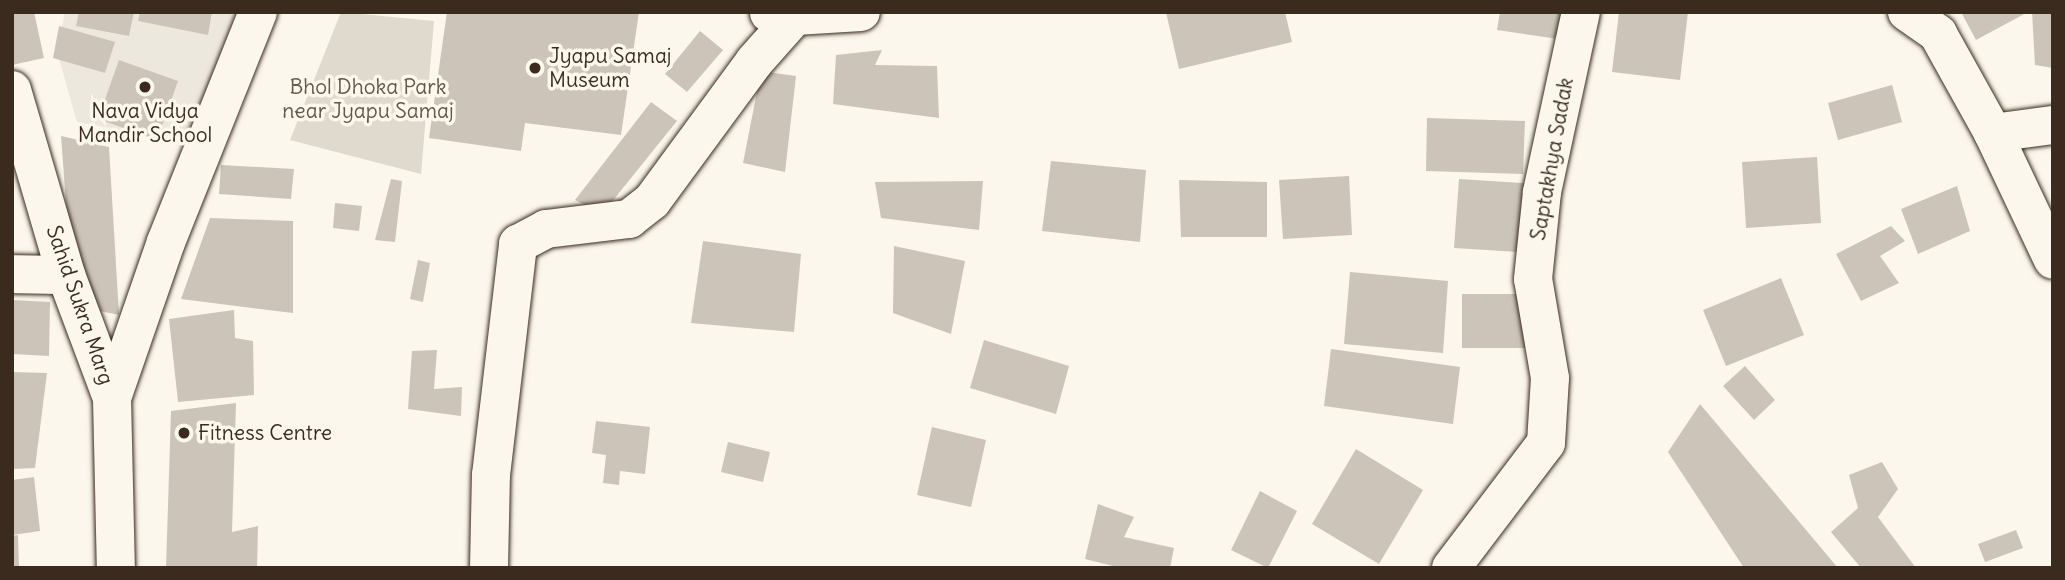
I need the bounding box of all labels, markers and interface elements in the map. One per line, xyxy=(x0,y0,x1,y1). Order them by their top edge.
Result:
place label: Jyapu Samaj Museum xyxy=(549,43,672,93)
marker: Jyapu Samaj Museum xyxy=(527,60,543,76)
park label: Bhol Dhoka Park near Jyapu Samaj xyxy=(282,74,454,124)
street label: Saptakhya Sadak xyxy=(1525,76,1579,242)
marker: Nava Vidya Mandir School xyxy=(137,79,153,95)
place label: Nava Vidya Mandir School xyxy=(78,98,212,148)
street label: Sahid Sukra Marg xyxy=(41,222,119,388)
place label: Fitness Centre xyxy=(198,420,332,446)
marker: Fitness Centre xyxy=(176,425,192,441)

